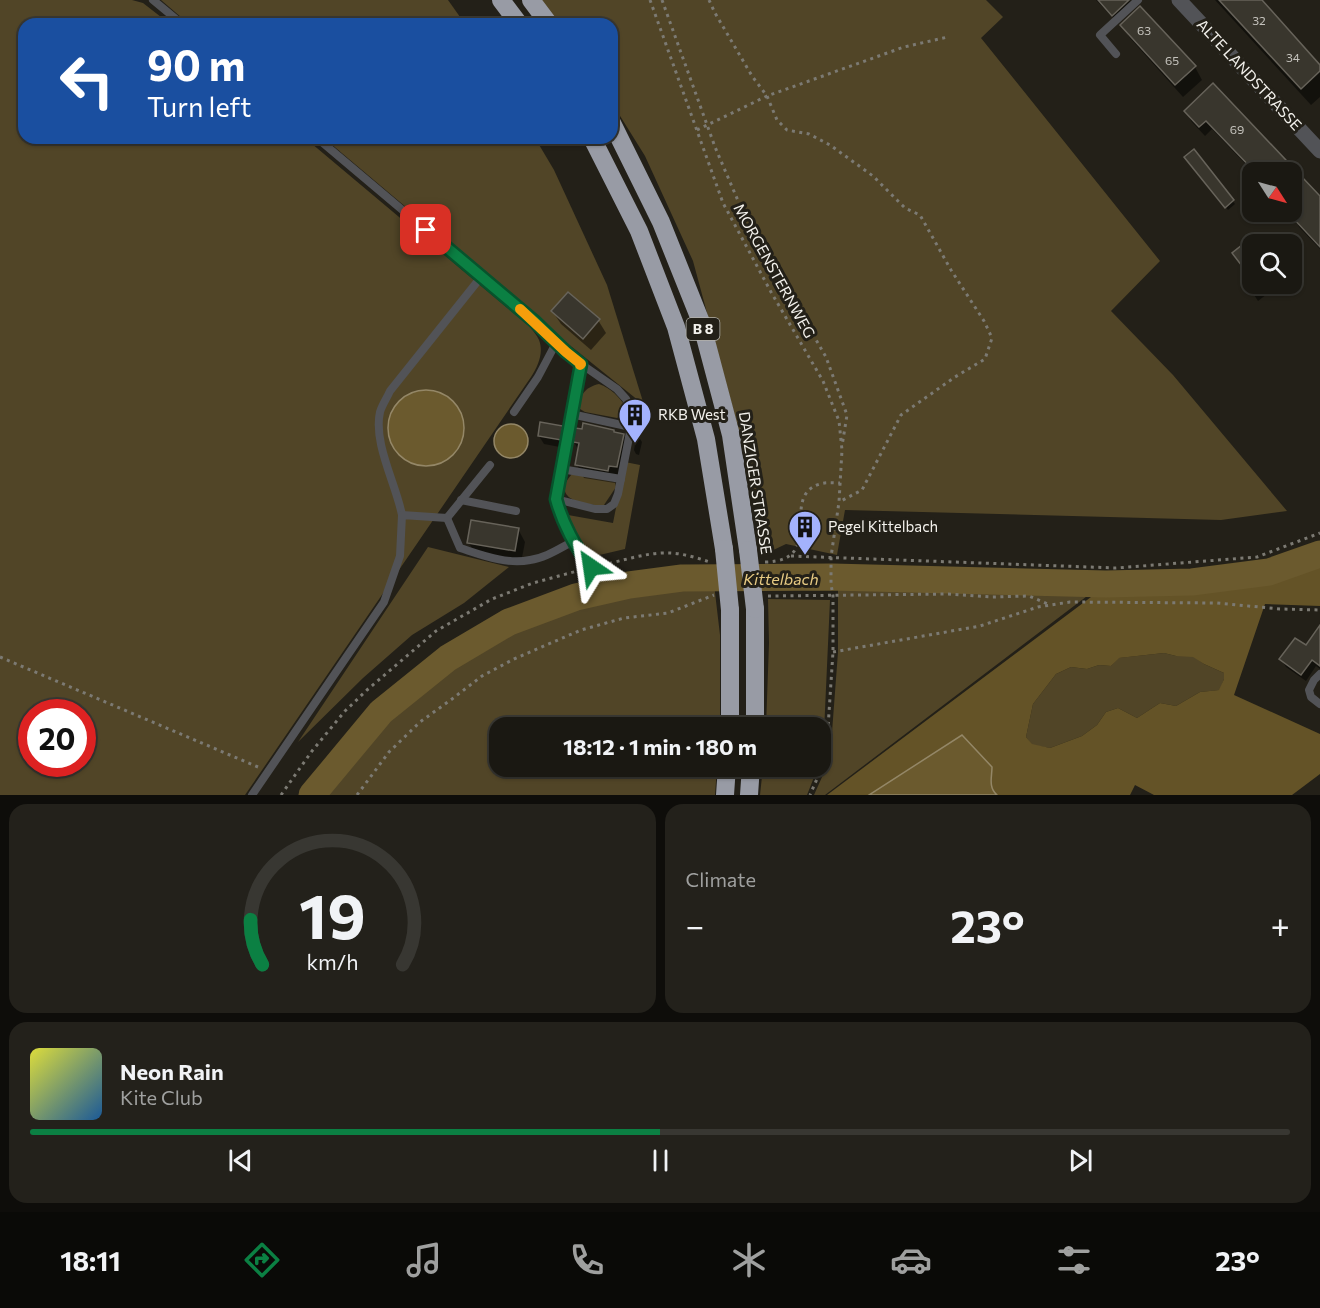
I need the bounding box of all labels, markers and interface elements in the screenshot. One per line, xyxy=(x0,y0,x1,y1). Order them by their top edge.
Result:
house number: 32 xyxy=(1252,13,1266,27)
street label: ALTE LANDSTRASSE xyxy=(1194,15,1306,134)
house number: 63 xyxy=(1137,23,1151,37)
text: 90 m xyxy=(147,38,246,90)
icon: left xyxy=(48,42,126,120)
house number: 34 xyxy=(1286,50,1300,64)
house number: 65 xyxy=(1165,53,1179,67)
text: Turn left xyxy=(147,90,251,123)
house number: 69 xyxy=(1230,122,1244,136)
north arrow xyxy=(1242,162,1302,222)
map controls xyxy=(1242,162,1302,294)
street label: MORGENSTERNWEG xyxy=(730,200,819,341)
pin xyxy=(400,204,451,255)
icon: arrive xyxy=(409,213,442,246)
button: search xyxy=(1242,234,1302,294)
road number: B 8 xyxy=(686,318,720,340)
building icon: RKB West xyxy=(617,397,653,444)
place label: RKB West xyxy=(658,405,726,423)
street label: DANZIGER STRASSE xyxy=(736,410,776,556)
building icon: Pegel Kittelbach xyxy=(787,509,823,556)
place label: Pegel Kittelbach xyxy=(828,517,938,535)
position arrow xyxy=(559,535,623,599)
water label: Kittelbach xyxy=(743,569,819,588)
speed limit sign: 20 xyxy=(18,699,96,777)
text: 18:12 · 1 min · 180 m xyxy=(563,733,757,760)
text: Climate xyxy=(686,867,756,891)
text: 19 xyxy=(299,876,366,952)
text: 23° xyxy=(950,897,1025,952)
text: − xyxy=(686,904,704,945)
text: + xyxy=(1271,904,1290,945)
text: km/h xyxy=(306,949,358,975)
text: Neon Rain xyxy=(120,1058,224,1085)
text: Kite Club xyxy=(120,1085,203,1109)
icon: previous xyxy=(224,1144,257,1177)
icon: pause xyxy=(644,1144,677,1177)
icon: next xyxy=(1064,1144,1097,1177)
icon: directions xyxy=(241,1239,283,1281)
icon: music xyxy=(403,1239,445,1281)
icon: phone xyxy=(566,1239,608,1281)
icon: climate xyxy=(728,1239,770,1281)
icon: car xyxy=(890,1239,932,1281)
icon: filters xyxy=(1053,1239,1095,1281)
text: 18:11 xyxy=(60,1244,121,1277)
text: 23° xyxy=(1215,1244,1260,1277)

